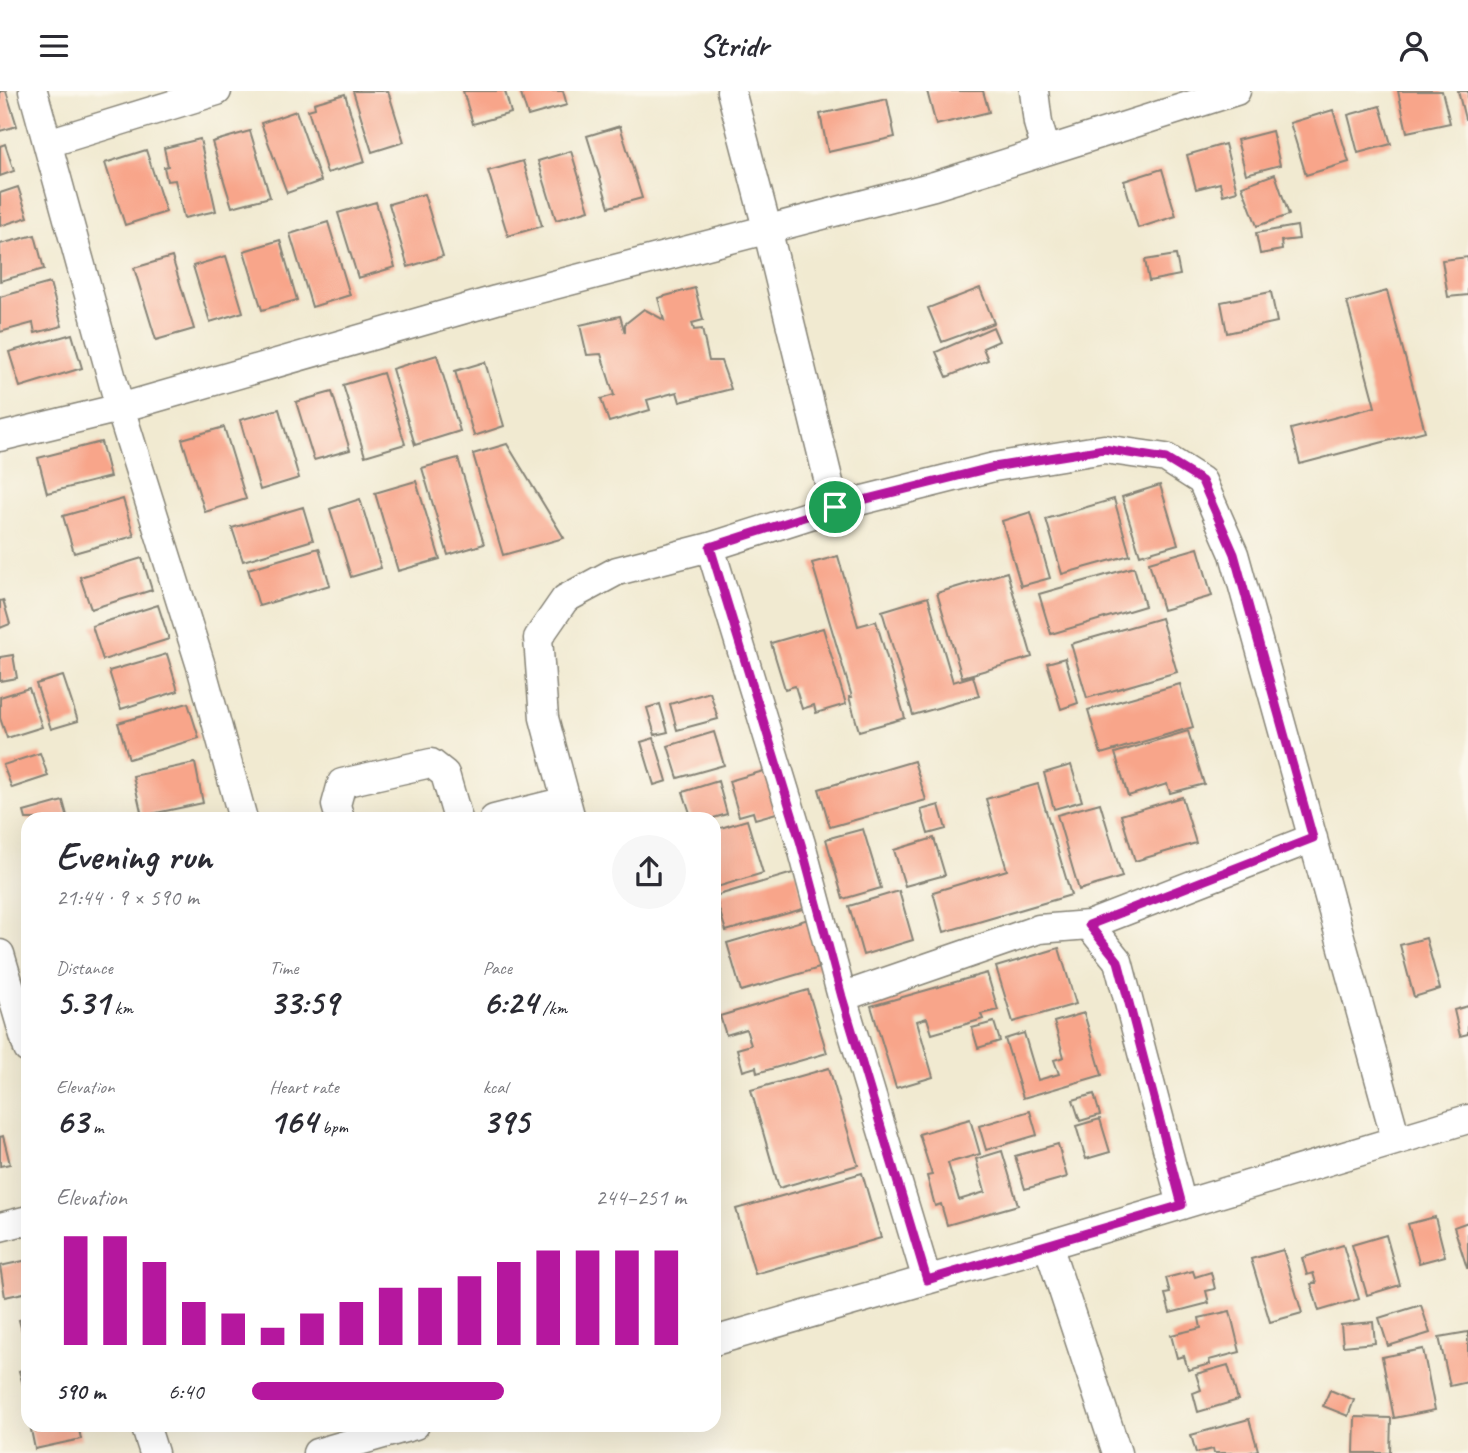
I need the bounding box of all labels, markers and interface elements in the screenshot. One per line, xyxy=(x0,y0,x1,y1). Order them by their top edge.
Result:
text: Stridr xyxy=(699,25,769,66)
icon: menu xyxy=(35,27,73,65)
icon: person xyxy=(1395,27,1433,65)
pin xyxy=(805,477,865,537)
icon: arrive xyxy=(816,488,854,526)
text: Evening run xyxy=(56,833,212,880)
button: share xyxy=(612,835,686,909)
text: 21:44 · 9 × 590 m xyxy=(56,883,199,912)
text: Distance xyxy=(56,956,113,980)
text: Time xyxy=(269,956,298,980)
text: Pace xyxy=(483,956,512,980)
text: 5.31 xyxy=(56,980,110,1025)
text: 33:59 xyxy=(269,980,338,1025)
text: 6:24 xyxy=(483,980,538,1025)
text: km xyxy=(110,996,133,1020)
text: /km xyxy=(538,996,567,1020)
text: Elevation xyxy=(56,1075,114,1099)
text: Heart rate xyxy=(269,1075,339,1099)
text: kcal xyxy=(483,1075,508,1099)
text: 63 xyxy=(56,1099,88,1144)
text: 164 xyxy=(269,1099,317,1144)
text: 395 xyxy=(483,1099,529,1144)
text: m xyxy=(88,1115,104,1139)
text: bpm xyxy=(317,1115,348,1139)
text: Elevation xyxy=(56,1183,127,1212)
text: 244–251 m xyxy=(595,1183,686,1212)
text: 590 m xyxy=(56,1377,105,1406)
text: 6:40 xyxy=(168,1377,204,1406)

